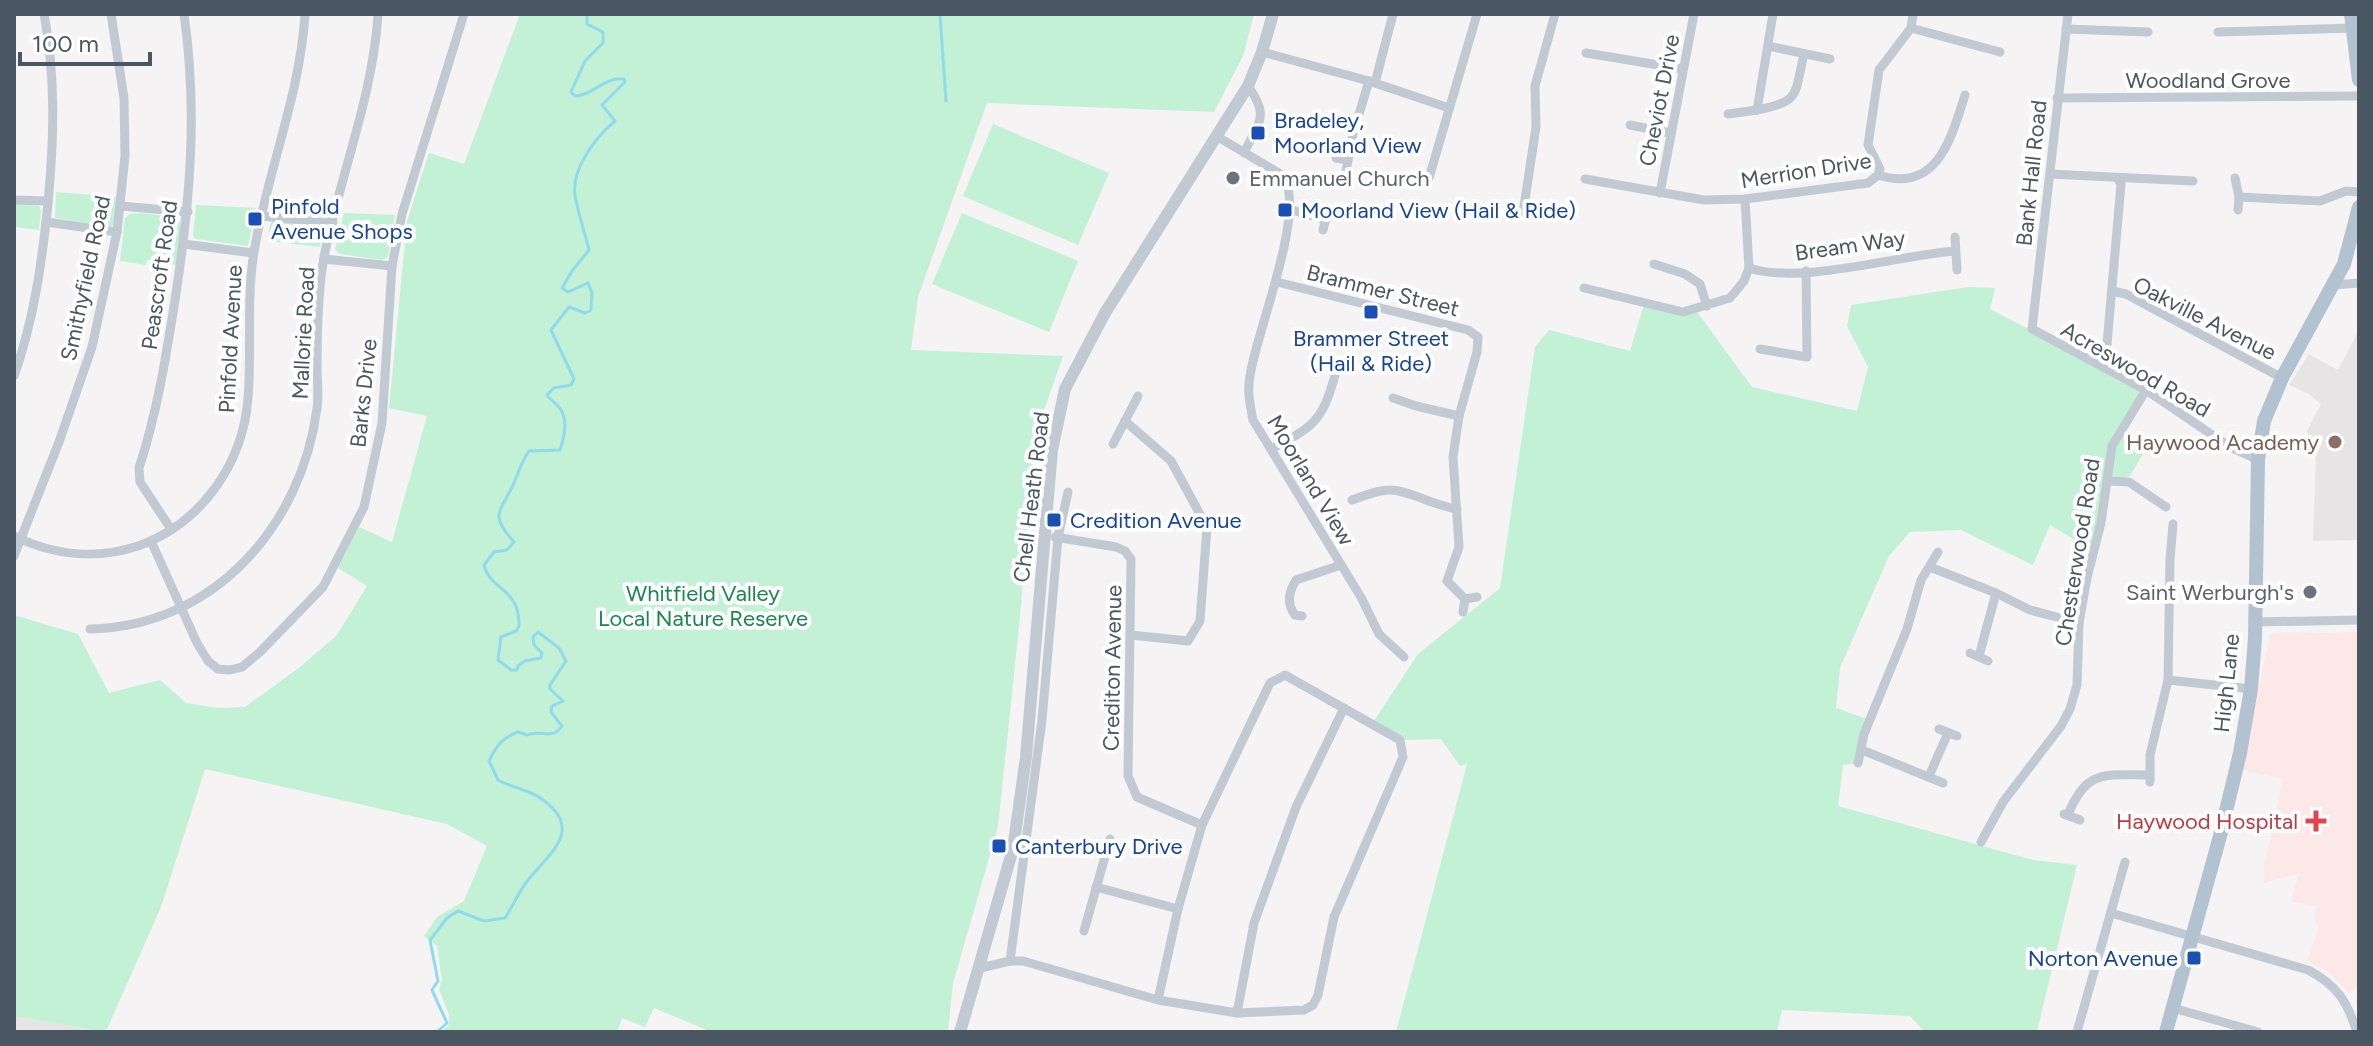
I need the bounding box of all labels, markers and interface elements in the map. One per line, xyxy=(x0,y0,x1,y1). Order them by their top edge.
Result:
scale bar xyxy=(20,16,150,66)
text: 100 m xyxy=(32,29,99,58)
street label: Cheviot Drive xyxy=(1633,32,1686,168)
street label: Woodland Grove xyxy=(2125,67,2291,94)
street label: Bank Hall Road xyxy=(2010,99,2053,247)
place label: Bradeley, Moorland View xyxy=(1274,107,1422,159)
marker: Bradeley, Moorland View xyxy=(1249,124,1267,142)
street label: Merrion Drive xyxy=(1739,147,1873,194)
place label: Emmanuel Church xyxy=(1249,165,1430,192)
marker: Emmanuel Church xyxy=(1224,169,1242,187)
street label: Smithyfield Road xyxy=(55,193,116,363)
place label: Pinfold Avenue Shops xyxy=(271,193,413,245)
place label: Moorland View (Hail & Ride) xyxy=(1301,197,1576,224)
street label: Peascroft Road xyxy=(136,199,183,352)
marker: Moorland View (Hail & Ride) xyxy=(1276,201,1294,219)
marker: Pinfold Avenue Shops xyxy=(246,210,264,228)
street label: Bream Way xyxy=(1793,224,1907,267)
street label: Brammer Street xyxy=(1304,259,1462,322)
street label: Pinfold Avenue xyxy=(213,264,248,414)
street label: Mallorie Road xyxy=(287,266,320,400)
street label: Oakville Avenue xyxy=(2129,271,2281,366)
marker: Brammer Street (Hail & Ride) xyxy=(1362,303,1380,321)
street label: Acreswood Road xyxy=(2056,316,2215,423)
place label: Brammer Street (Hail & Ride) xyxy=(1293,325,1449,377)
street label: Barks Drive xyxy=(344,337,383,449)
street label: Chell Heath Road xyxy=(1008,410,1055,584)
street label: Moorland View xyxy=(1261,410,1361,551)
place label: Haywood Academy xyxy=(2126,429,2319,456)
marker: Haywood Academy xyxy=(2326,433,2344,451)
street label: Chesterwood Road xyxy=(2049,456,2106,648)
place label: Credition Avenue xyxy=(1070,507,1242,534)
marker: Credition Avenue xyxy=(1045,511,1063,529)
place label: Saint Werburgh's xyxy=(2126,579,2294,606)
park label: Whitfield Valley Local Nature Reserve xyxy=(598,580,808,632)
marker: Saint Werburgh's xyxy=(2301,583,2319,601)
street label: Crediton Avenue xyxy=(1098,585,1127,751)
street label: High Lane xyxy=(2208,632,2245,734)
place label: Haywood Hospital xyxy=(2116,808,2298,835)
marker: Haywood Hospital xyxy=(2305,810,2327,832)
place label: Canterbury Drive xyxy=(1015,833,1183,860)
marker: Canterbury Drive xyxy=(990,837,1008,855)
place label: Norton Avenue xyxy=(2028,945,2178,972)
marker: Norton Avenue xyxy=(2185,949,2203,967)

